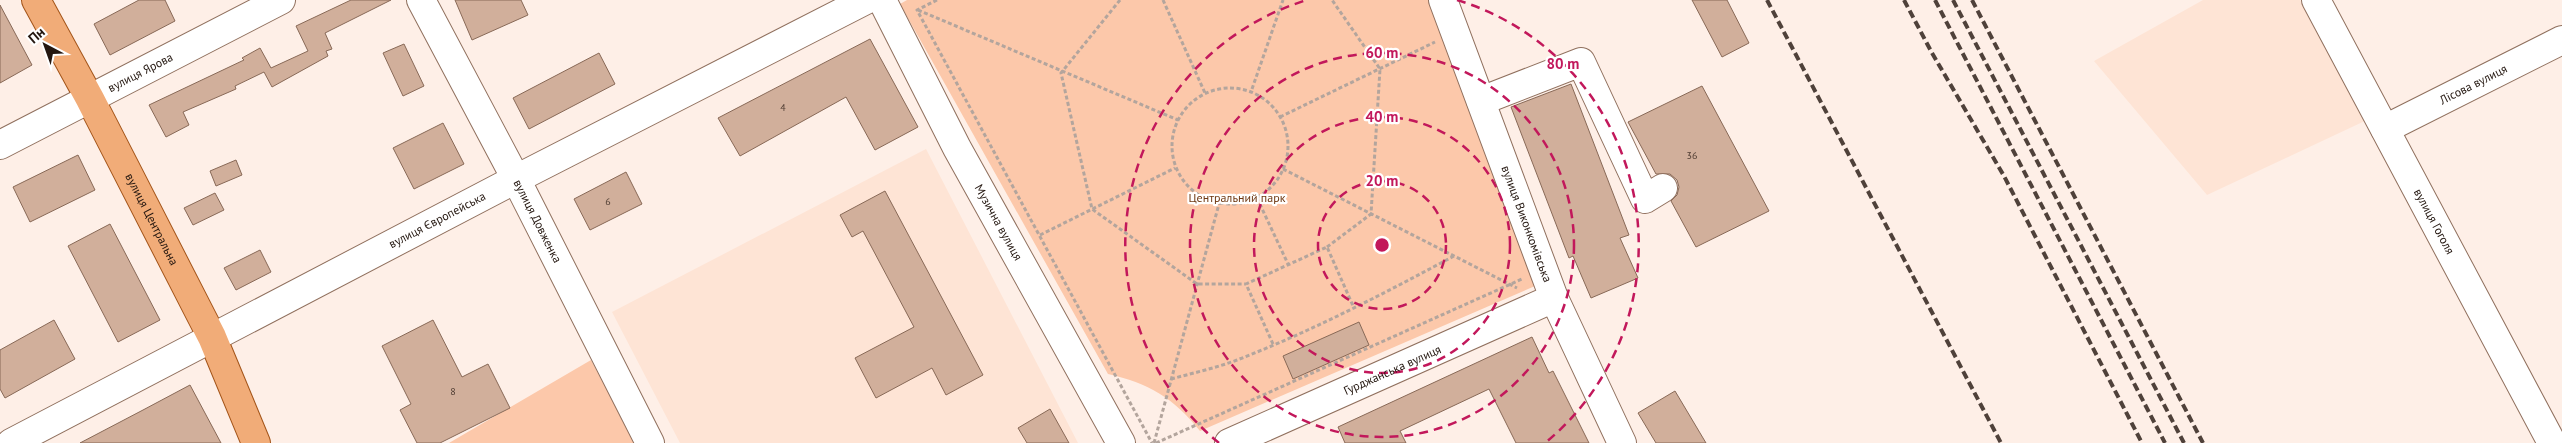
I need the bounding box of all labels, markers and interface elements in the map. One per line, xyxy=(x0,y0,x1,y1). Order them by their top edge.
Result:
north arrow xyxy=(20,20,70,70)
text: Пн xyxy=(24,23,49,47)
text: 60 m xyxy=(1366,43,1398,62)
street label: вулиця Ярова xyxy=(105,49,175,95)
text: 80 m xyxy=(1547,54,1579,73)
street label: Лісова вулиця xyxy=(2436,61,2510,108)
house number: 4 xyxy=(780,101,786,114)
text: 40 m xyxy=(1366,107,1398,126)
house number: 36 xyxy=(1687,149,1697,162)
street label: вулиця Виконкомівська xyxy=(1498,163,1555,284)
street label: вулиця Центральна xyxy=(122,171,182,268)
text: 20 m xyxy=(1366,171,1398,190)
street label: вулиця Довженка xyxy=(510,177,565,265)
street label: Музична вулиця xyxy=(972,181,1026,263)
street label: вулиця Гоголя xyxy=(2411,186,2458,257)
street label: вулиця Європейська xyxy=(386,188,488,251)
park label: Центральний парк xyxy=(1189,190,1286,205)
house number: 6 xyxy=(605,195,611,208)
centre of rings xyxy=(1373,236,1391,254)
street label: Гурджанська вулиця xyxy=(1341,341,1443,398)
house number: 8 xyxy=(450,385,456,398)

